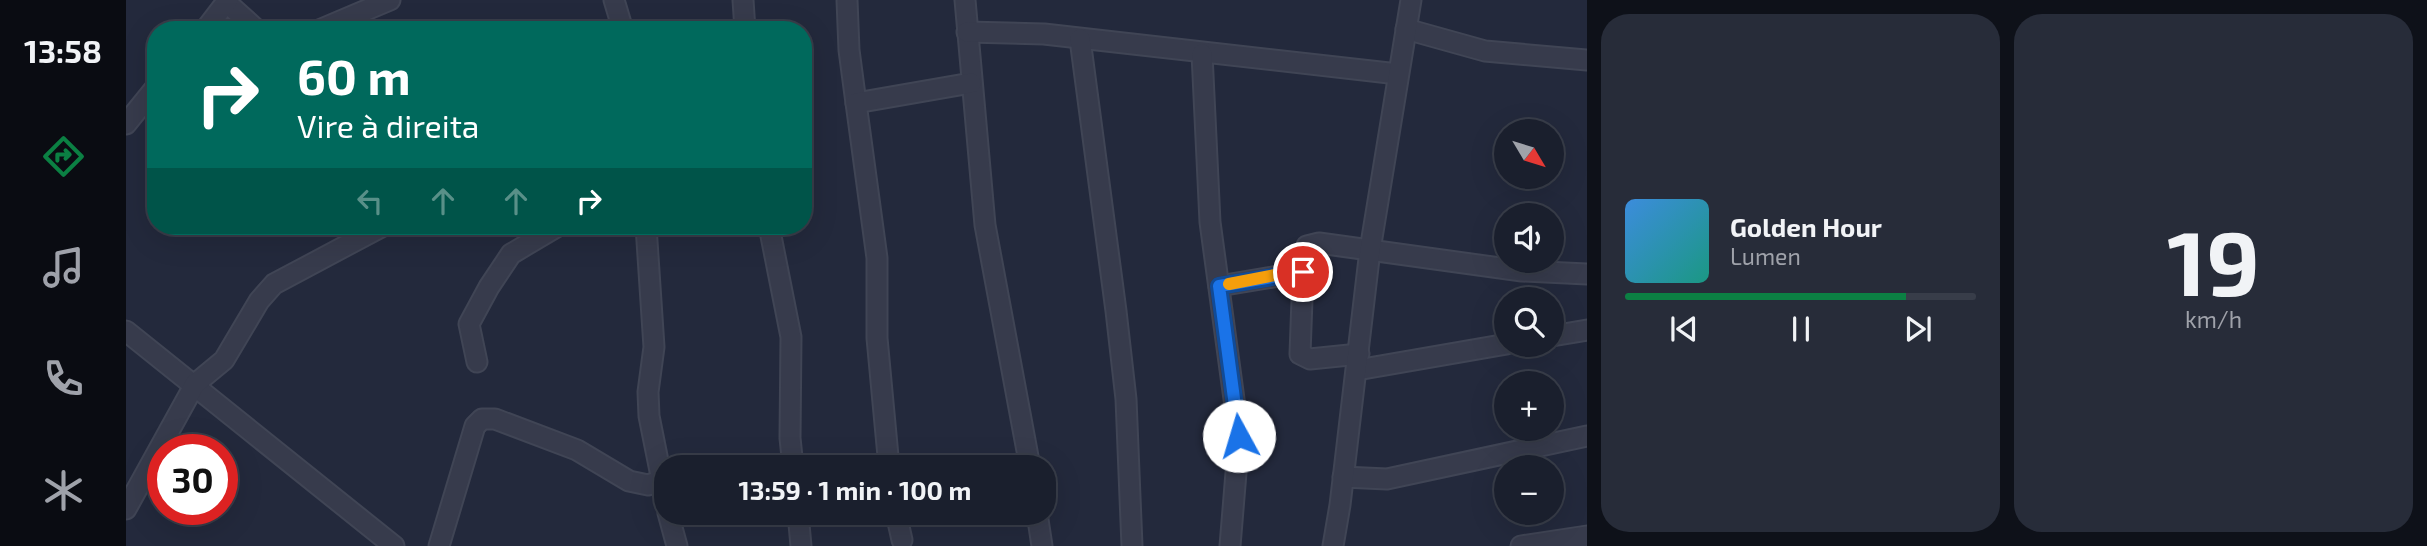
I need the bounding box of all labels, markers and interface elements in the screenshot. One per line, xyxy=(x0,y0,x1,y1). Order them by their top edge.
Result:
text: 13:58 xyxy=(24,31,102,69)
text: 60 m xyxy=(297,46,411,105)
icon: right xyxy=(182,49,273,140)
text: Vire à direita xyxy=(297,106,479,144)
north arrow xyxy=(1494,119,1564,189)
map controls xyxy=(1494,119,1564,525)
icon: directions xyxy=(39,132,88,181)
icon: left xyxy=(351,182,389,220)
icon: ahead xyxy=(424,182,462,220)
icon: ahead xyxy=(497,182,535,220)
icon: right xyxy=(570,182,608,220)
button: sound xyxy=(1494,203,1564,273)
text: 19 xyxy=(2167,205,2260,314)
text: Golden Hour xyxy=(1730,211,1882,242)
pin xyxy=(1273,242,1333,302)
text: Lumen xyxy=(1730,242,1801,270)
icon: music xyxy=(39,243,88,292)
icon: arrive xyxy=(1284,253,1322,291)
button: search xyxy=(1494,287,1564,357)
text: km/h xyxy=(2185,305,2242,333)
icon: previous xyxy=(1665,310,1703,348)
icon: pause xyxy=(1782,310,1820,348)
icon: next xyxy=(1899,310,1937,348)
icon: phone xyxy=(39,354,88,403)
button: + xyxy=(1494,371,1564,441)
position arrow xyxy=(1202,399,1276,473)
speed limit sign: 30 xyxy=(147,434,238,525)
button: − xyxy=(1494,455,1564,525)
icon: climate xyxy=(39,466,88,515)
text: 13:59 · 1 min · 100 m xyxy=(739,474,972,505)

